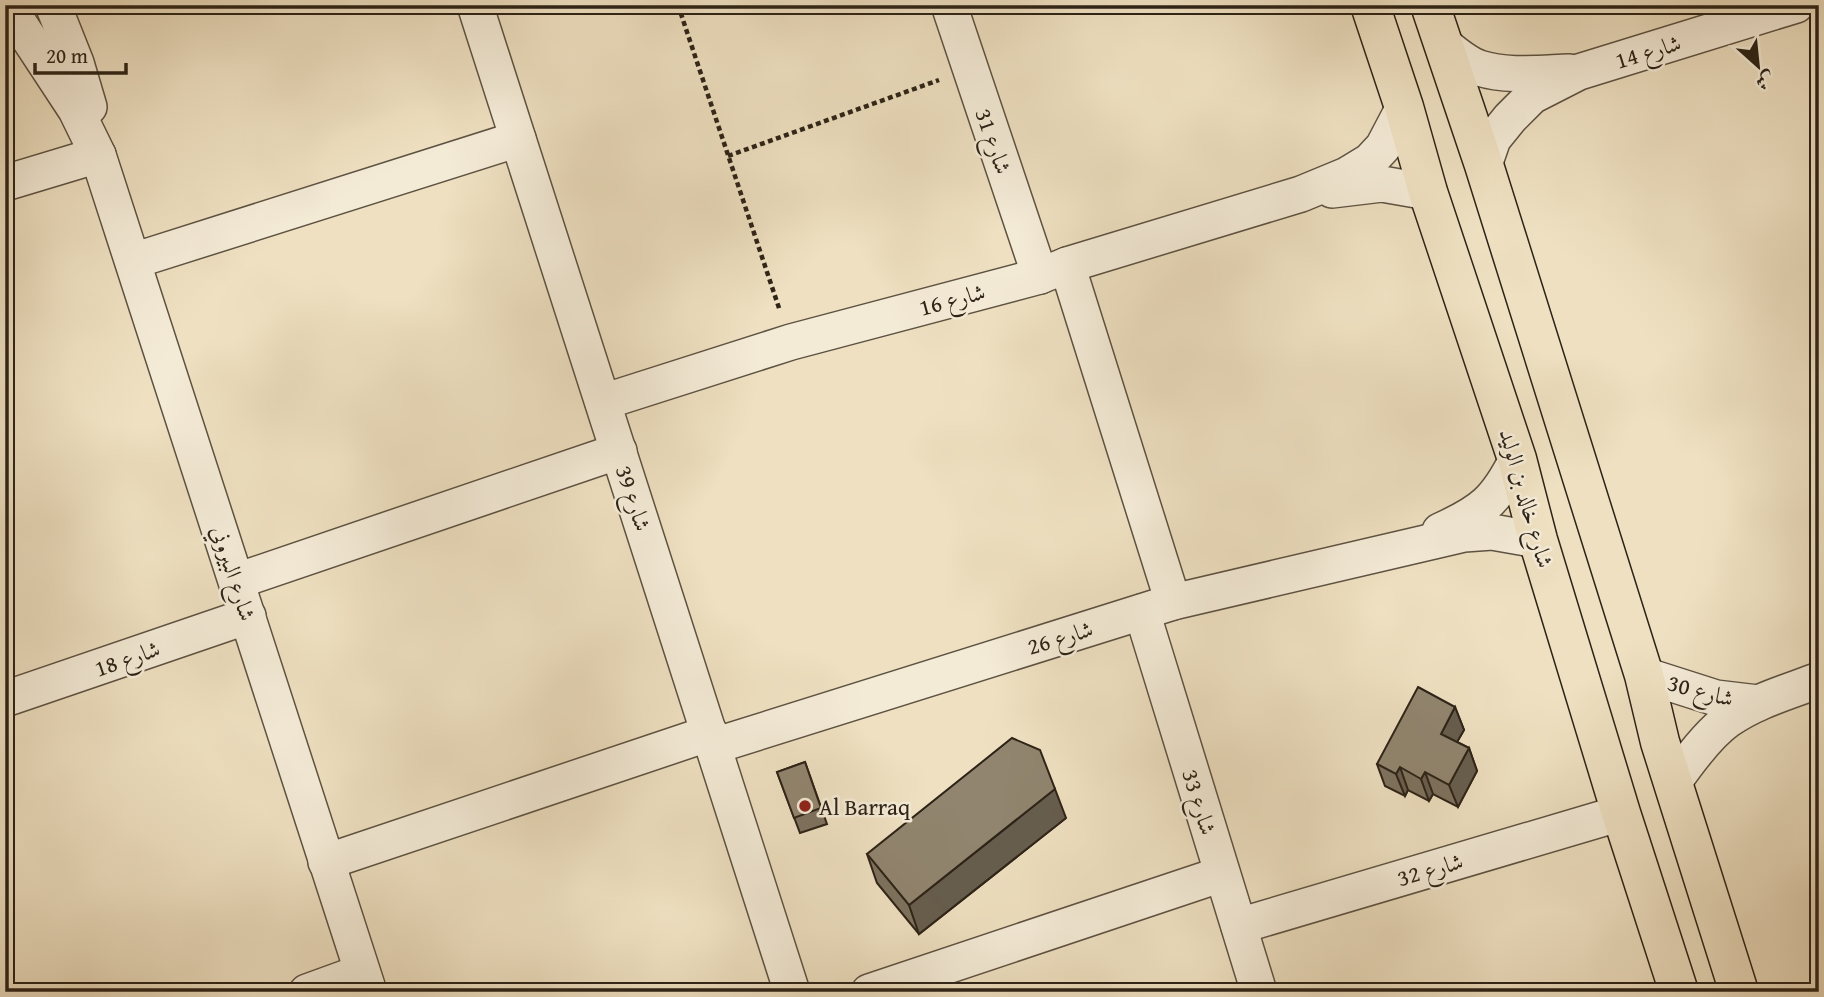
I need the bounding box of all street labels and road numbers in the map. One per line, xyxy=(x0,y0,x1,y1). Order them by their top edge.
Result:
street label: شارع 14 xyxy=(1611,25,1686,80)
street label: شارع 31 xyxy=(964,104,1021,179)
street label: شارع 16 xyxy=(915,274,990,327)
street label: شارع خالد بن الوليد xyxy=(1488,425,1563,573)
street label: شارع 39 xyxy=(604,461,660,536)
street label: شارع البيروني xyxy=(199,521,265,626)
street label: شارع 26 xyxy=(1023,611,1098,666)
street label: شارع 18 xyxy=(90,631,165,688)
street label: شارع 30 xyxy=(1663,665,1738,718)
street label: شارع 33 xyxy=(1171,765,1226,840)
street label: شارع 32 xyxy=(1393,844,1468,898)

